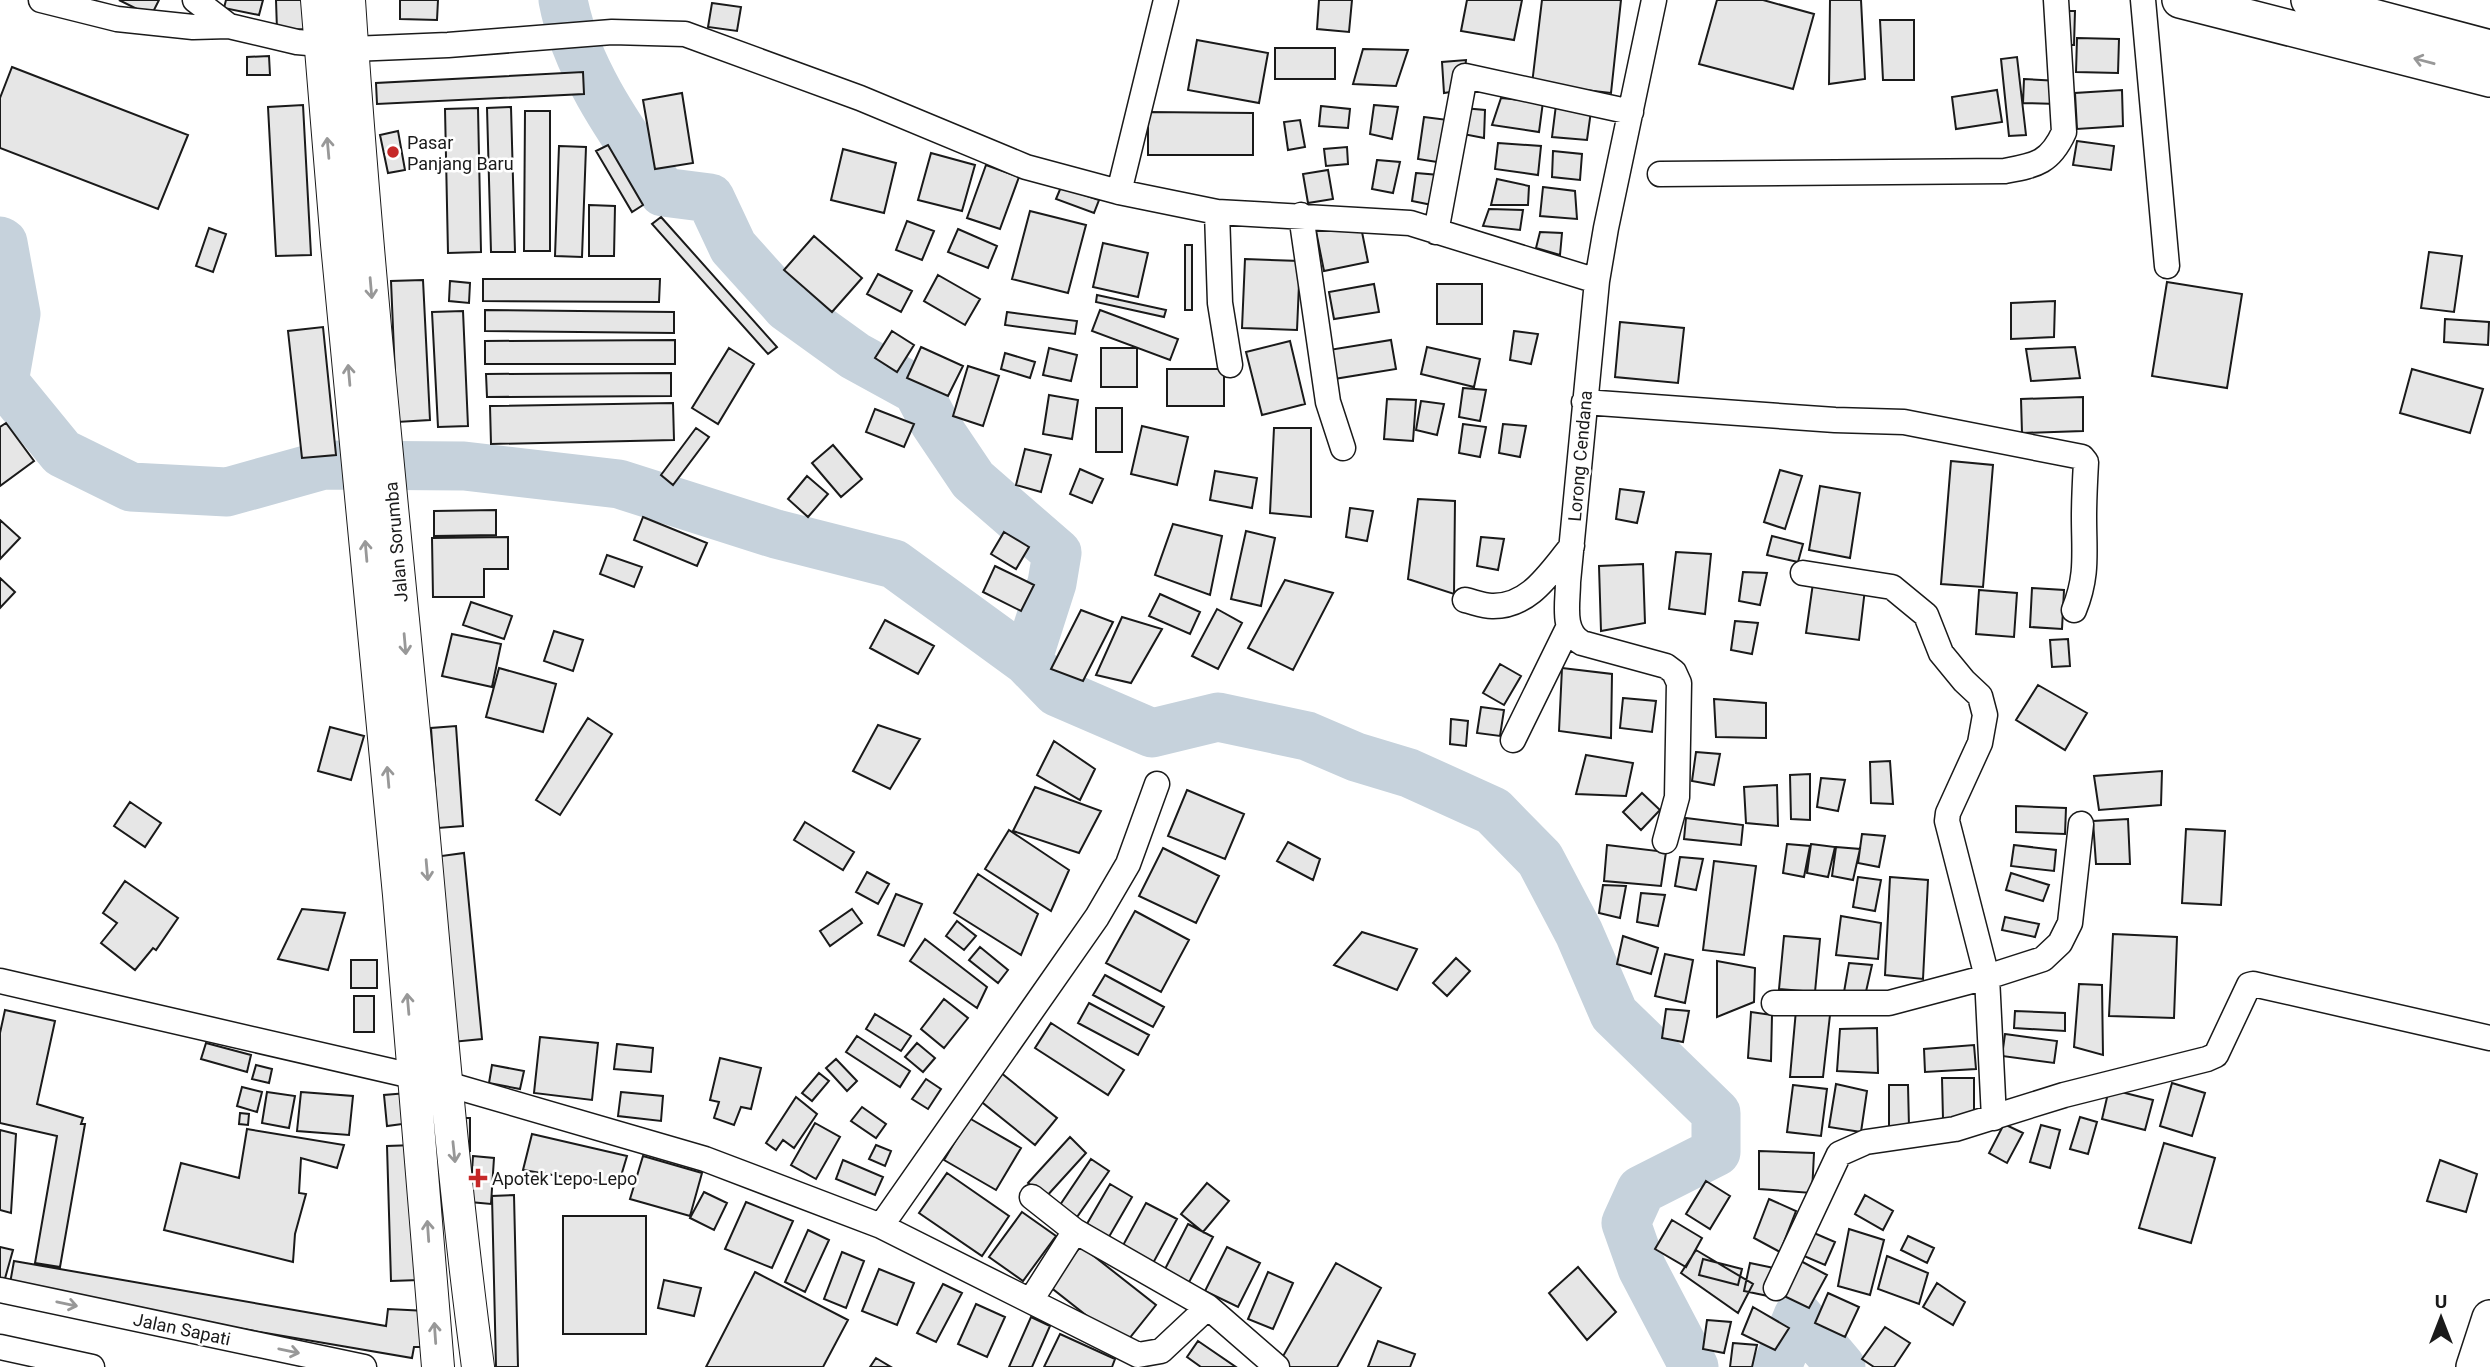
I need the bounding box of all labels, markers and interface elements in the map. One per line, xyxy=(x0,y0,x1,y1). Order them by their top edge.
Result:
one-way arrow xyxy=(2413,54,2436,67)
place label: Pasar Panjang Baru xyxy=(407,132,514,174)
one-way arrow xyxy=(321,138,334,160)
marker: Pasar Panjang Baru xyxy=(385,144,401,160)
one-way arrow xyxy=(365,276,378,299)
one-way arrow xyxy=(342,364,355,387)
street label: Lorong Cendana xyxy=(1564,390,1596,522)
street label: Jalan Sorumba xyxy=(380,481,412,603)
one-way arrow xyxy=(359,540,372,563)
one-way arrow xyxy=(399,632,412,655)
one-way arrow xyxy=(381,767,394,789)
one-way arrow xyxy=(421,858,434,881)
one-way arrow xyxy=(402,993,415,1016)
one-way arrow xyxy=(448,1140,461,1162)
place label: Apotek Lepo-Lepo xyxy=(492,1168,637,1189)
marker: Apotek Lepo-Lepo xyxy=(470,1170,486,1186)
one-way arrow xyxy=(421,1220,434,1242)
north arrow xyxy=(2406,1283,2476,1353)
text: U xyxy=(2435,1290,2447,1313)
one-way arrow xyxy=(55,1298,78,1312)
street label: Jalan Sapati xyxy=(131,1308,233,1350)
one-way arrow xyxy=(428,1322,441,1345)
one-way arrow xyxy=(277,1345,300,1359)

